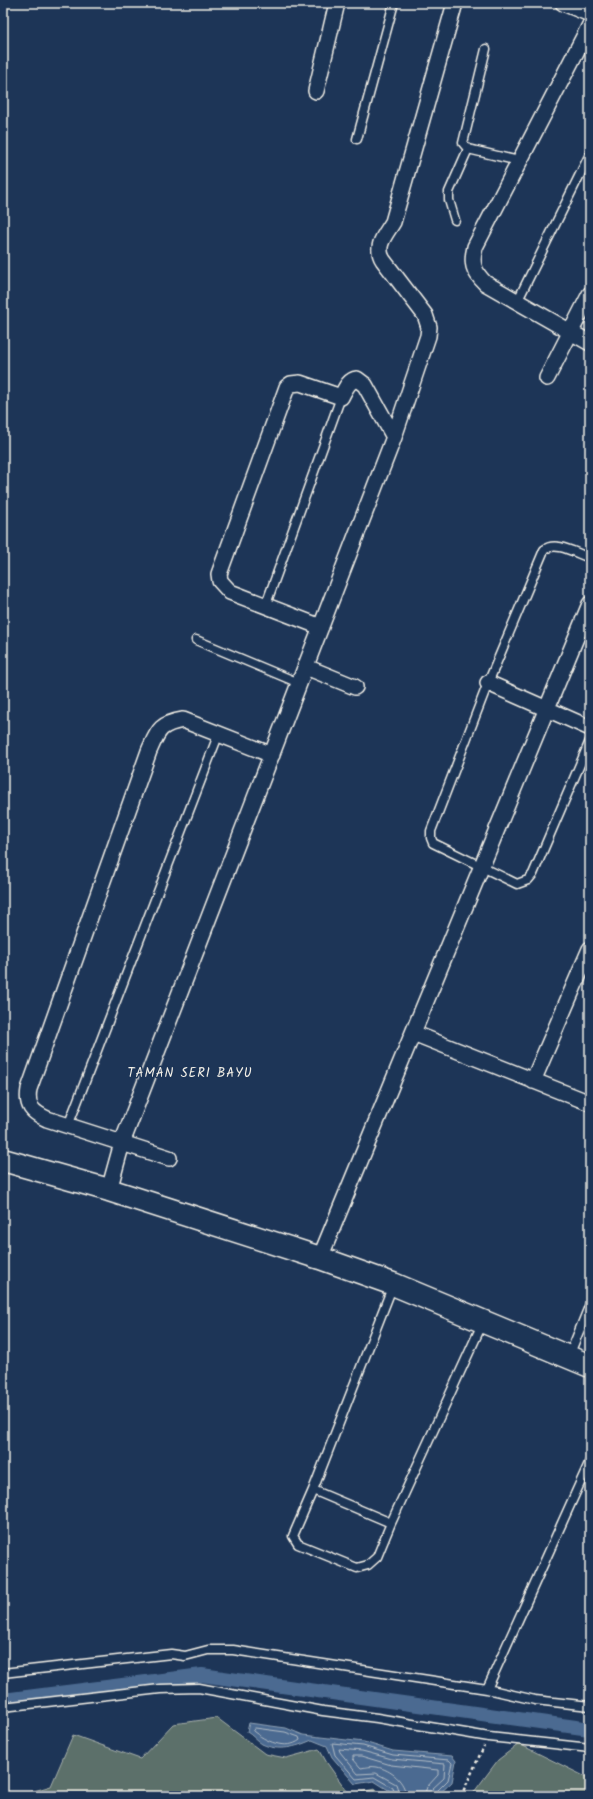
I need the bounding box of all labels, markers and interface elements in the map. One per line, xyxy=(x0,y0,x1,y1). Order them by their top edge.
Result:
district label: TAMAN SERI BAYU xyxy=(128,1063,252,1084)

